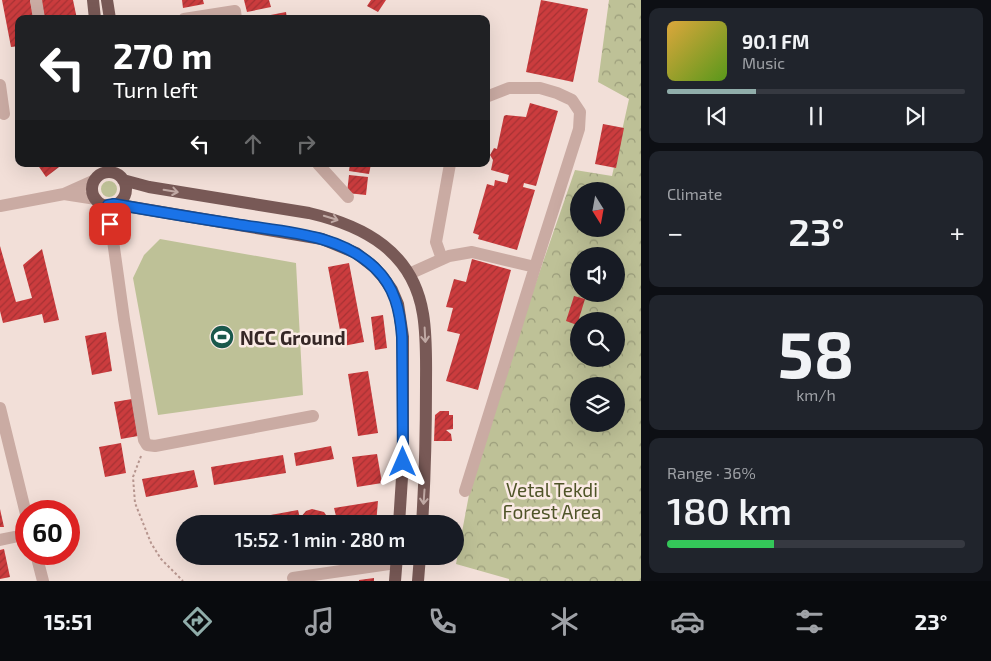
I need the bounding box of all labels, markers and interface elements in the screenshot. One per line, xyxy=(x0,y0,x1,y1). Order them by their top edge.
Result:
text: 90.1 FM xyxy=(742,30,809,53)
text: 270 m xyxy=(113,34,212,76)
icon: left xyxy=(30,35,95,100)
text: Music xyxy=(742,53,785,72)
text: Turn left xyxy=(113,76,198,102)
icon: previous xyxy=(703,102,731,130)
icon: pause xyxy=(802,102,830,130)
icon: next xyxy=(901,102,929,130)
icon: left xyxy=(186,130,214,158)
icon: ahead xyxy=(239,130,267,158)
icon: right xyxy=(292,130,320,158)
north arrow xyxy=(570,182,625,238)
map controls xyxy=(570,182,625,432)
text: Climate xyxy=(667,184,722,203)
one-way arrow xyxy=(162,186,178,196)
pin xyxy=(89,203,131,245)
text: 23° xyxy=(788,208,845,254)
icon: arrive xyxy=(96,210,124,238)
one-way arrow xyxy=(322,214,338,224)
text: − xyxy=(667,215,683,249)
text: + xyxy=(950,215,965,249)
button: sound xyxy=(570,247,625,302)
button: search xyxy=(570,312,625,367)
text: 58 xyxy=(778,313,854,391)
sports icon: NCC Ground xyxy=(209,324,235,350)
place label: NCC Ground xyxy=(240,326,345,349)
one-way arrow xyxy=(421,326,430,342)
button: layers xyxy=(570,377,625,432)
text: km/h xyxy=(796,385,836,404)
position arrow xyxy=(376,435,428,487)
text: Range · 36% xyxy=(667,463,756,482)
park label: Vetal Tekdi Forest Area xyxy=(503,478,601,523)
text: 180 km xyxy=(667,487,792,533)
one-way arrow xyxy=(419,489,428,505)
speed limit sign: 60 xyxy=(15,500,80,565)
text: 15:52 · 1 min · 280 m xyxy=(235,528,405,551)
icon: directions xyxy=(180,604,215,639)
icon: music xyxy=(302,604,337,639)
icon: phone xyxy=(425,604,460,639)
icon: climate xyxy=(547,604,582,639)
icon: car xyxy=(670,604,705,639)
icon: filters xyxy=(792,604,827,639)
text: 15:51 xyxy=(44,608,93,634)
text: 23° xyxy=(914,608,947,634)

